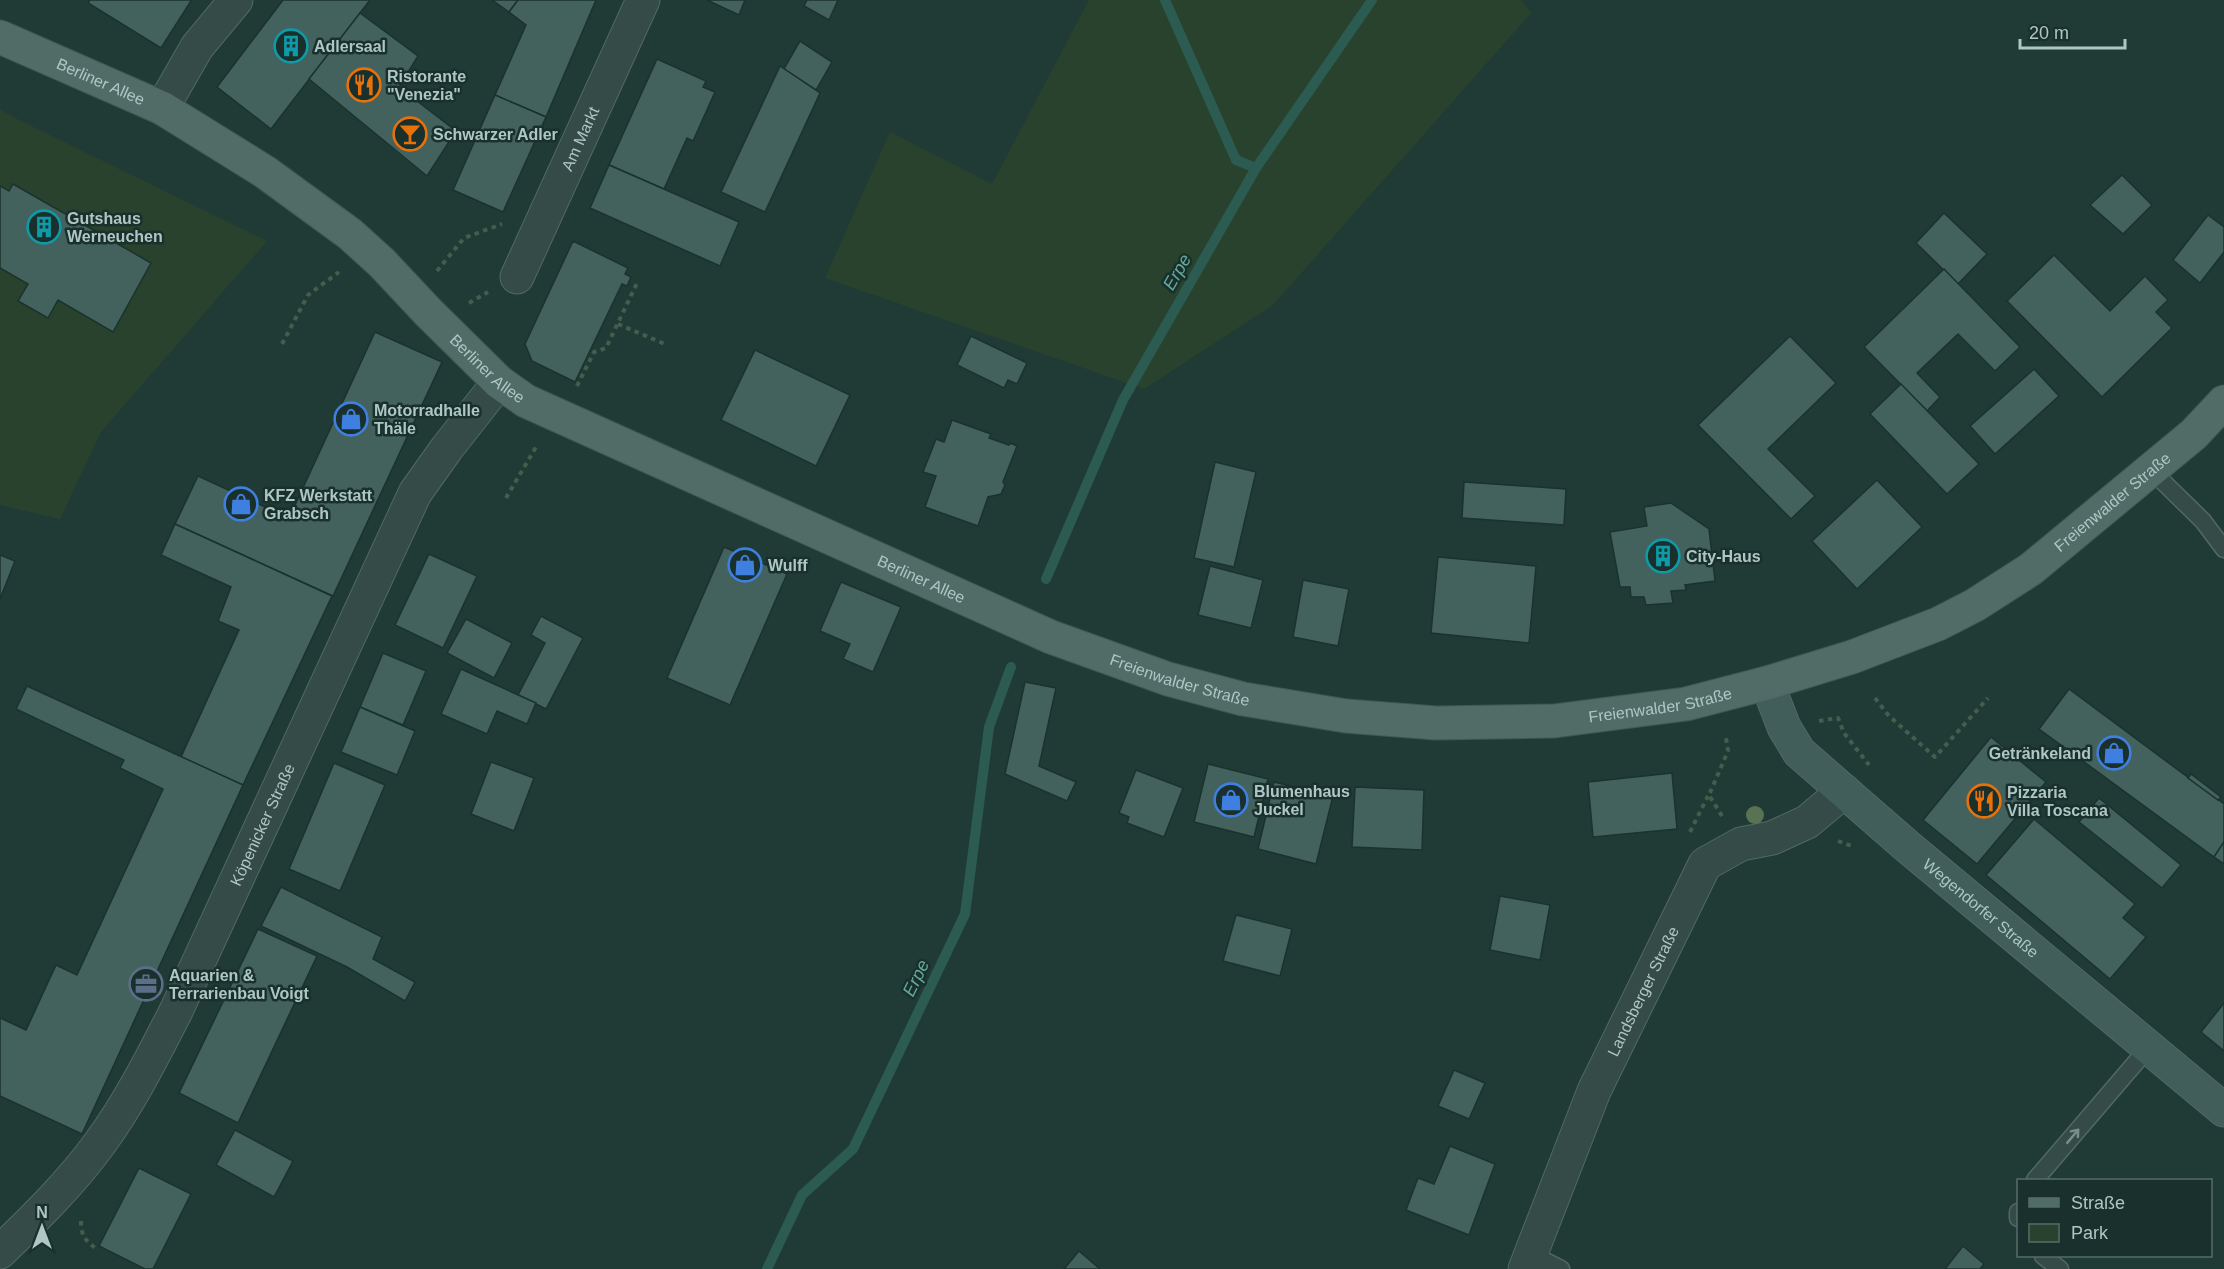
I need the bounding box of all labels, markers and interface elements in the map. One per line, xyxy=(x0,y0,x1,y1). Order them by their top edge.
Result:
scale bar xyxy=(2020,12,2125,50)
text: 20 m xyxy=(2029,23,2069,43)
building icon: Adlersaal xyxy=(273,28,309,64)
place label: Adlersaal xyxy=(314,38,386,55)
street label: Berliner Allee xyxy=(54,55,147,108)
restaurant icon: Ristorante "Venezia" xyxy=(346,67,382,103)
place label: Ristorante "Venezia" xyxy=(387,68,466,103)
street label: Am Markt xyxy=(558,104,603,174)
bar icon: Schwarzer Adler xyxy=(392,116,428,152)
place label: Schwarzer Adler xyxy=(433,126,558,143)
building icon: Gutshaus Werneuchen xyxy=(26,209,62,245)
place label: Gutshaus Werneuchen xyxy=(67,210,163,245)
water label: Erpe xyxy=(1159,251,1195,293)
street label: Berliner Allee xyxy=(447,331,528,407)
shop icon: Motorradhalle Thäle xyxy=(333,401,369,437)
place label: Motorradhalle Thäle xyxy=(374,402,480,437)
street label: Freienwalder Straße xyxy=(2051,449,2174,555)
shop icon: KFZ Werkstatt Grabsch xyxy=(223,486,259,522)
place label: KFZ Werkstatt Grabsch xyxy=(264,487,373,522)
building icon: City-Haus xyxy=(1645,538,1681,574)
shop icon: Wulff xyxy=(727,547,763,583)
place label: City-Haus xyxy=(1686,548,1761,565)
street label: Berliner Allee xyxy=(875,552,968,606)
place label: Wulff xyxy=(768,557,808,574)
street label: Freienwalder Straße xyxy=(1108,651,1251,709)
street label: Freienwalder Straße xyxy=(1587,684,1734,725)
shop icon: Getränkeland xyxy=(2096,735,2132,771)
place label: Getränkeland xyxy=(1989,745,2091,762)
street label: Köpenicker Straße xyxy=(227,761,298,888)
shop icon: Blumenhaus Juckel xyxy=(1213,782,1249,818)
place label: Blumenhaus Juckel xyxy=(1254,783,1350,818)
restaurant icon: Pizzaria Villa Toscana xyxy=(1966,783,2002,819)
place label: Pizzaria Villa Toscana xyxy=(2007,784,2108,819)
street label: Wegendorfer Straße xyxy=(1920,855,2042,961)
street label: Landsberger Straße xyxy=(1604,924,1682,1059)
water label: Erpe xyxy=(899,957,933,999)
office icon: Aquarien & Terrarienbau Voigt xyxy=(128,966,164,1002)
place label: Aquarien & Terrarienbau Voigt xyxy=(169,967,310,1002)
one-way arrow xyxy=(2067,1128,2080,1144)
legend xyxy=(2017,1179,2212,1257)
text: Straße xyxy=(2071,1193,2125,1213)
north arrow xyxy=(12,1197,72,1257)
text: N xyxy=(36,1204,48,1221)
text: Park xyxy=(2071,1223,2109,1243)

